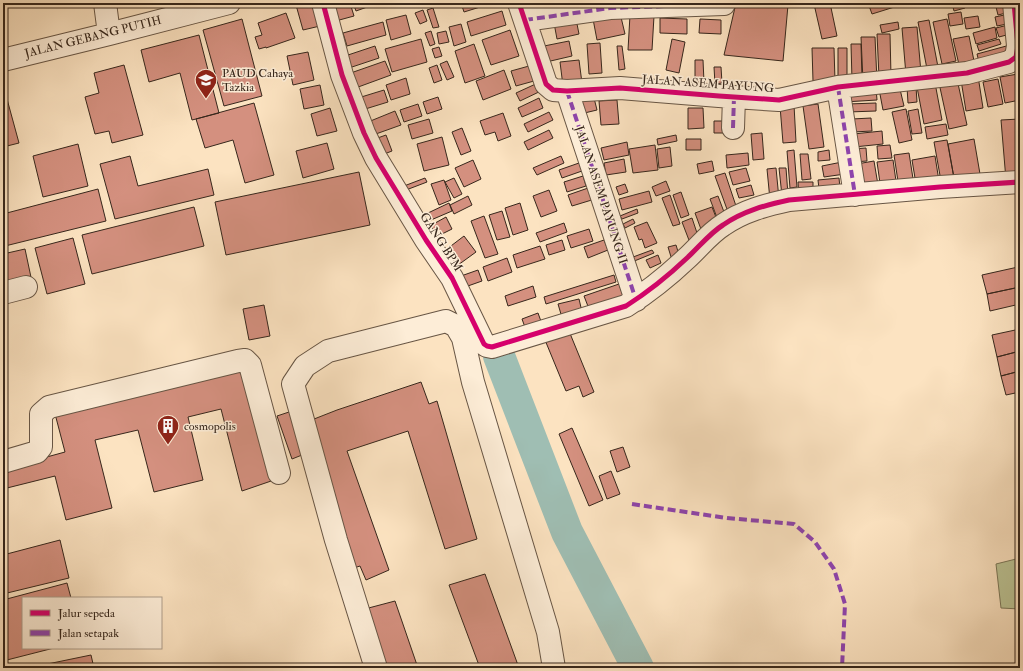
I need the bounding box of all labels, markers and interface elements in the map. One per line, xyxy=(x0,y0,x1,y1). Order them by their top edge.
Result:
street label: JALAN GEBANG PUTIH xyxy=(22,13,163,61)
place label: PAUD Cahaya Tazkia xyxy=(222,66,294,95)
school or university icon: PAUD Cahaya Tazkia xyxy=(193,67,219,100)
street label: JALAN ASEM PAYUNG xyxy=(640,72,775,96)
street label: JALAN ASEM PAYUNG II xyxy=(571,123,631,266)
street label: GANG BPM xyxy=(416,210,466,275)
building icon: cosmopolis xyxy=(155,413,181,446)
place label: cosmopolis xyxy=(184,419,236,434)
legend xyxy=(22,597,162,649)
text: Jalur sepeda xyxy=(57,606,116,621)
text: Jalan setapak xyxy=(57,626,119,641)

